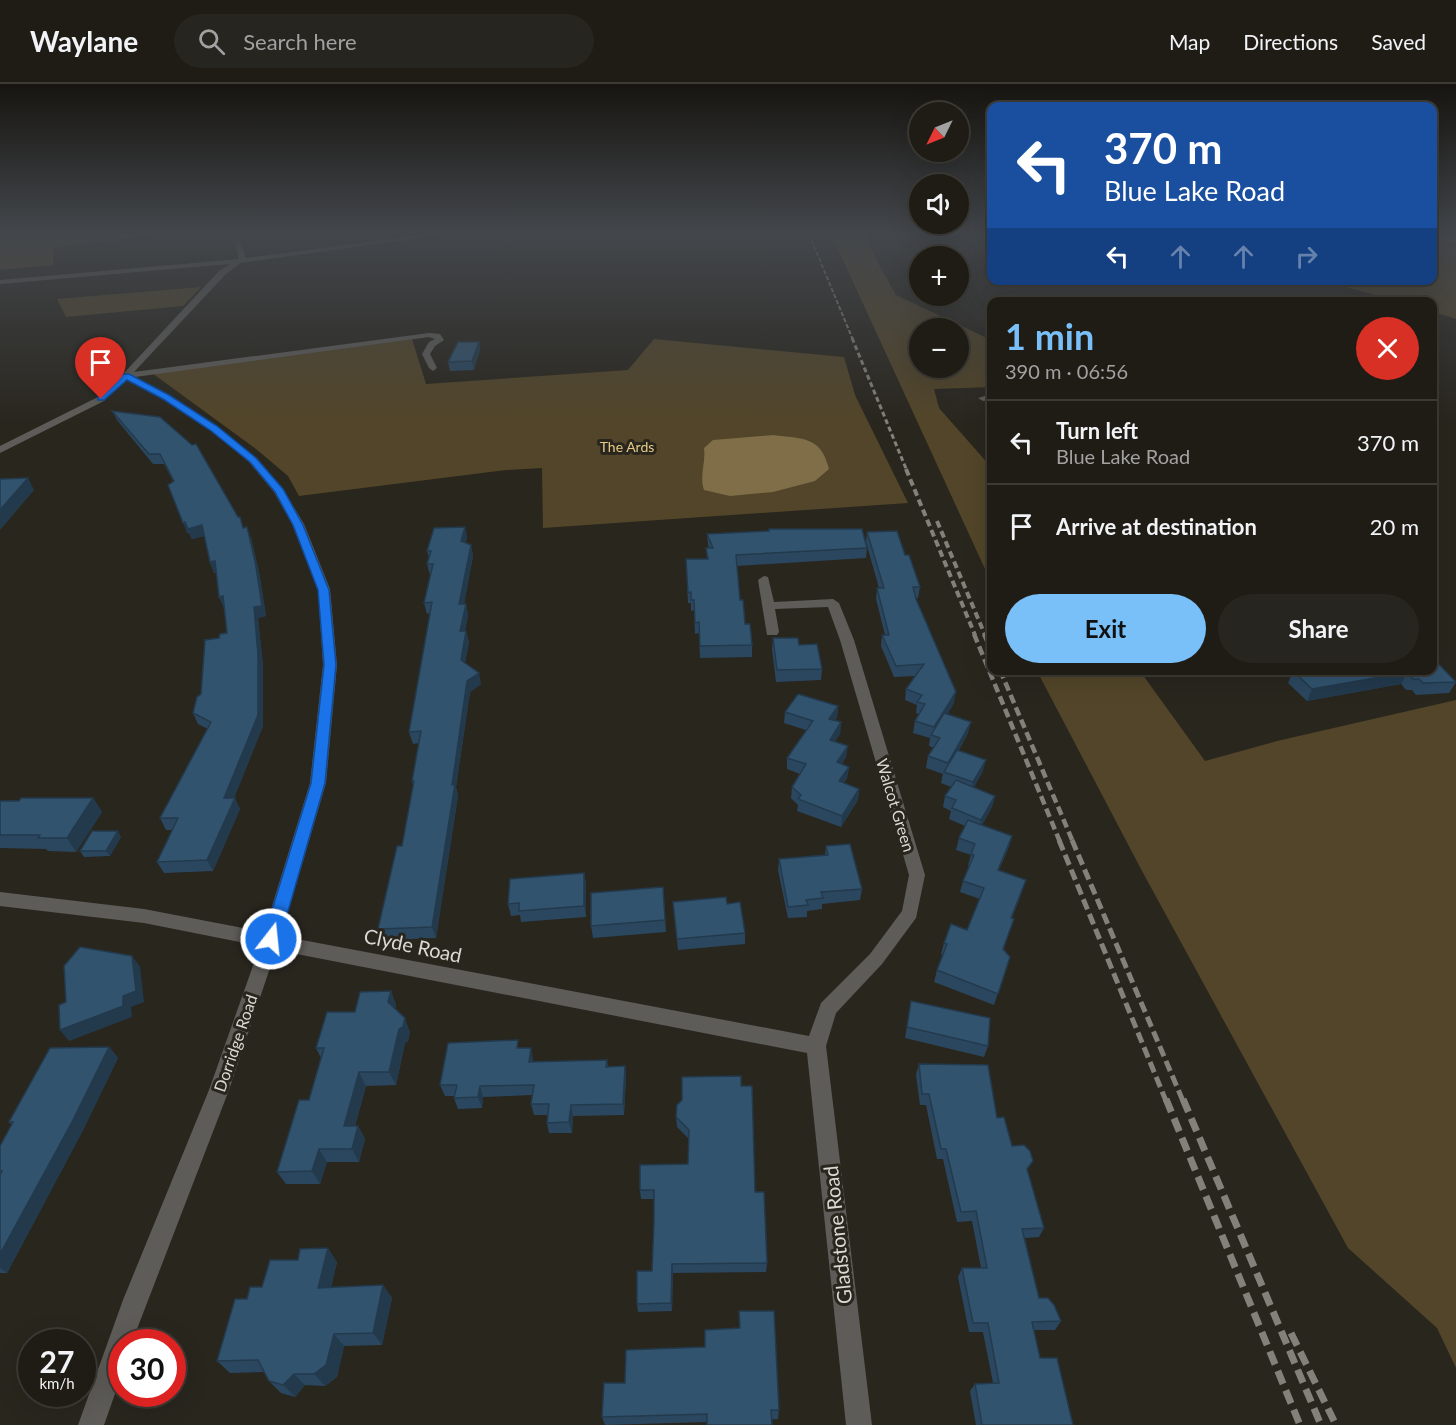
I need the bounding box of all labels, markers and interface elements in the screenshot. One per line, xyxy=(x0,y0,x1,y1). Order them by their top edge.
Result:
search box xyxy=(174,14,594,68)
text: Waylane xyxy=(30,24,138,58)
icon: search xyxy=(195,25,228,58)
text: Search here xyxy=(243,28,357,55)
text: Map xyxy=(1169,29,1210,54)
text: Directions xyxy=(1243,29,1338,54)
text: Saved xyxy=(1371,29,1426,54)
north arrow xyxy=(909,102,969,162)
map controls xyxy=(909,102,969,378)
text: 370 m xyxy=(1104,123,1222,173)
icon: left xyxy=(1005,126,1083,204)
button: sound xyxy=(909,174,969,234)
text: Blue Lake Road xyxy=(1104,174,1285,207)
icon: left xyxy=(1101,240,1134,273)
icon: ahead xyxy=(1164,240,1197,273)
icon: ahead xyxy=(1227,240,1260,273)
icon: right xyxy=(1290,240,1323,273)
button: + xyxy=(909,246,969,306)
text: 1 min xyxy=(1005,314,1094,358)
button: close xyxy=(1356,317,1419,380)
button: − xyxy=(909,318,969,378)
pin xyxy=(75,337,126,399)
icon: arrive xyxy=(84,346,117,379)
text: 390 m · 06:56 xyxy=(1005,359,1128,383)
text: Turn left xyxy=(1056,417,1138,444)
icon: left xyxy=(1005,426,1038,459)
text: 370 m xyxy=(1357,429,1419,456)
park label: The Ards xyxy=(600,438,654,455)
text: Blue Lake Road xyxy=(1056,444,1190,468)
icon: arrive xyxy=(1005,510,1038,543)
text: Arrive at destination xyxy=(1056,513,1257,540)
text: 20 m xyxy=(1370,513,1419,540)
button: Exit xyxy=(1005,594,1206,663)
button: Share xyxy=(1218,594,1419,663)
street label: Walcot Green xyxy=(873,756,919,854)
position arrow xyxy=(239,907,303,971)
street label: Clyde Road xyxy=(362,923,464,967)
street label: Dorridge Road xyxy=(209,992,261,1094)
street label: Gladstone Road xyxy=(818,1165,856,1305)
speed limit sign: 30 xyxy=(108,1329,186,1407)
text: 27 xyxy=(40,1343,74,1379)
text: km/h xyxy=(39,1374,75,1392)

